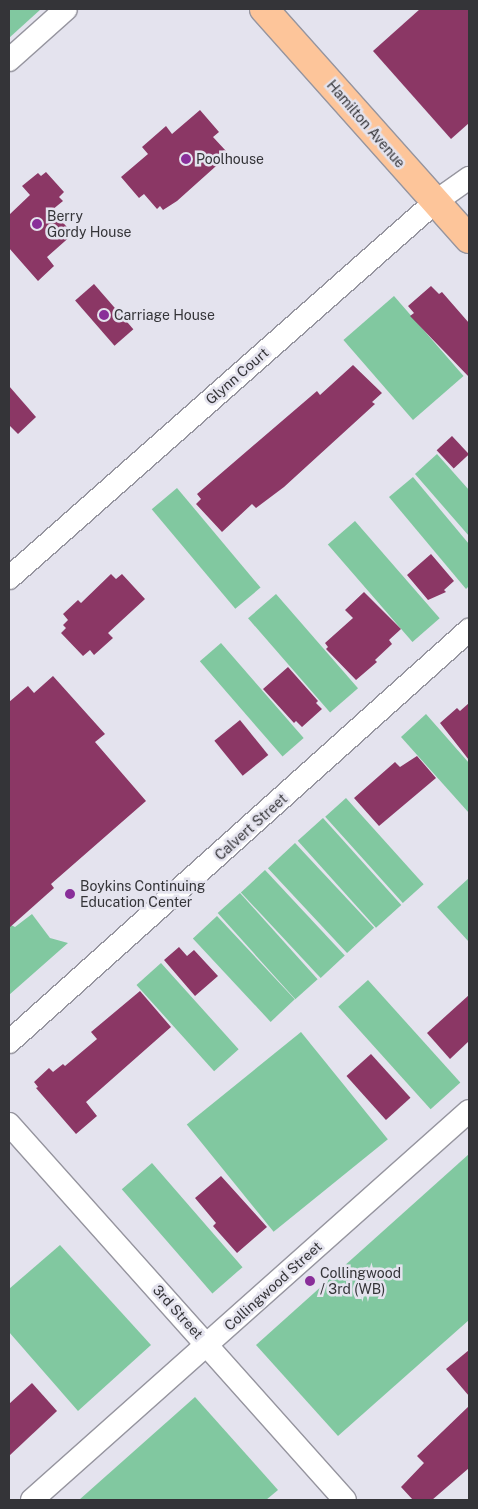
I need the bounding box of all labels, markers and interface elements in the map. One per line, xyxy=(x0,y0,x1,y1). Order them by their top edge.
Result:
street label: Hamilton Avenue xyxy=(323,77,409,171)
place label: Poolhouse xyxy=(196,151,264,167)
marker: Poolhouse xyxy=(180,153,192,165)
place label: Berry Gordy House xyxy=(47,208,131,240)
marker: Berry Gordy House xyxy=(31,218,43,230)
place label: Carriage House xyxy=(114,307,215,323)
marker: Carriage House xyxy=(98,309,110,321)
street label: Glynn Court xyxy=(202,344,272,408)
street label: Calvert Street xyxy=(212,790,290,864)
place label: Boykins Continuing Education Center xyxy=(80,878,206,910)
marker: Boykins Continuing Education Center xyxy=(64,888,76,900)
street label: Collingwood Street xyxy=(221,1238,325,1334)
place label: Collingwood / 3rd (WB) xyxy=(320,1265,401,1298)
marker: Collingwood / 3rd (WB) xyxy=(304,1275,316,1287)
street label: 3rd Street xyxy=(149,1282,207,1342)

